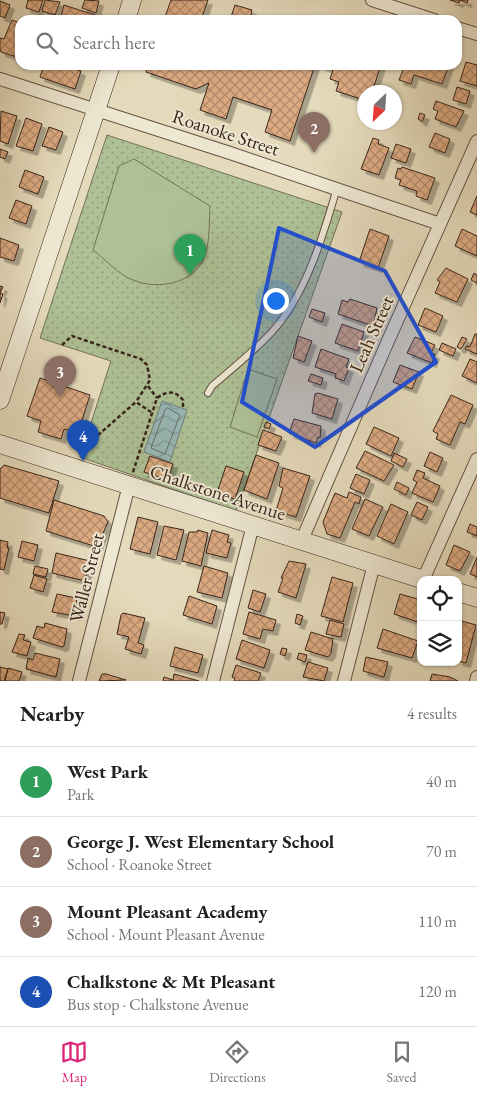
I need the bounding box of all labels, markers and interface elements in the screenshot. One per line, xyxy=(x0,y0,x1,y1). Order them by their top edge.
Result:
search box xyxy=(15,15,462,70)
icon: search xyxy=(33,29,61,57)
text: Search here xyxy=(73,30,155,55)
north arrow xyxy=(357,85,402,130)
street label: Roanoke Street xyxy=(169,103,283,162)
pin: 2 xyxy=(298,112,330,153)
pin: 1 xyxy=(174,234,206,275)
your location xyxy=(263,288,289,314)
street label: Leah Street xyxy=(343,292,399,376)
pin: 3 xyxy=(44,356,76,397)
pin: 4 xyxy=(67,420,99,461)
street label: Chalkstone Avenue xyxy=(147,459,289,526)
street label: Waller Street xyxy=(63,531,110,626)
map controls xyxy=(417,576,462,666)
button: locate xyxy=(417,576,462,621)
button: layers xyxy=(417,621,462,666)
text: Nearby xyxy=(20,700,84,727)
text: 4 results xyxy=(407,703,457,724)
text: West Park xyxy=(67,759,148,784)
text: 1 xyxy=(32,771,40,792)
text: 40 m xyxy=(426,771,457,792)
text: Park xyxy=(67,784,94,805)
text: George J. West Elementary School xyxy=(67,829,334,854)
text: 2 xyxy=(32,841,40,862)
text: 70 m xyxy=(426,841,457,862)
text: School · Roanoke Street xyxy=(67,854,212,875)
text: Mount Pleasant Academy xyxy=(67,899,268,924)
text: 3 xyxy=(32,911,40,932)
text: 110 m xyxy=(418,911,457,932)
text: School · Mount Pleasant Avenue xyxy=(67,924,265,945)
text: Chalkstone & Mt Pleasant xyxy=(67,969,276,994)
text: 4 xyxy=(32,981,40,1002)
text: 120 m xyxy=(418,981,457,1002)
text: Bus stop · Chalkstone Avenue xyxy=(67,994,248,1015)
tab: Map xyxy=(60,1038,88,1086)
tab: Directions xyxy=(209,1038,266,1086)
tab: Saved xyxy=(387,1038,417,1086)

